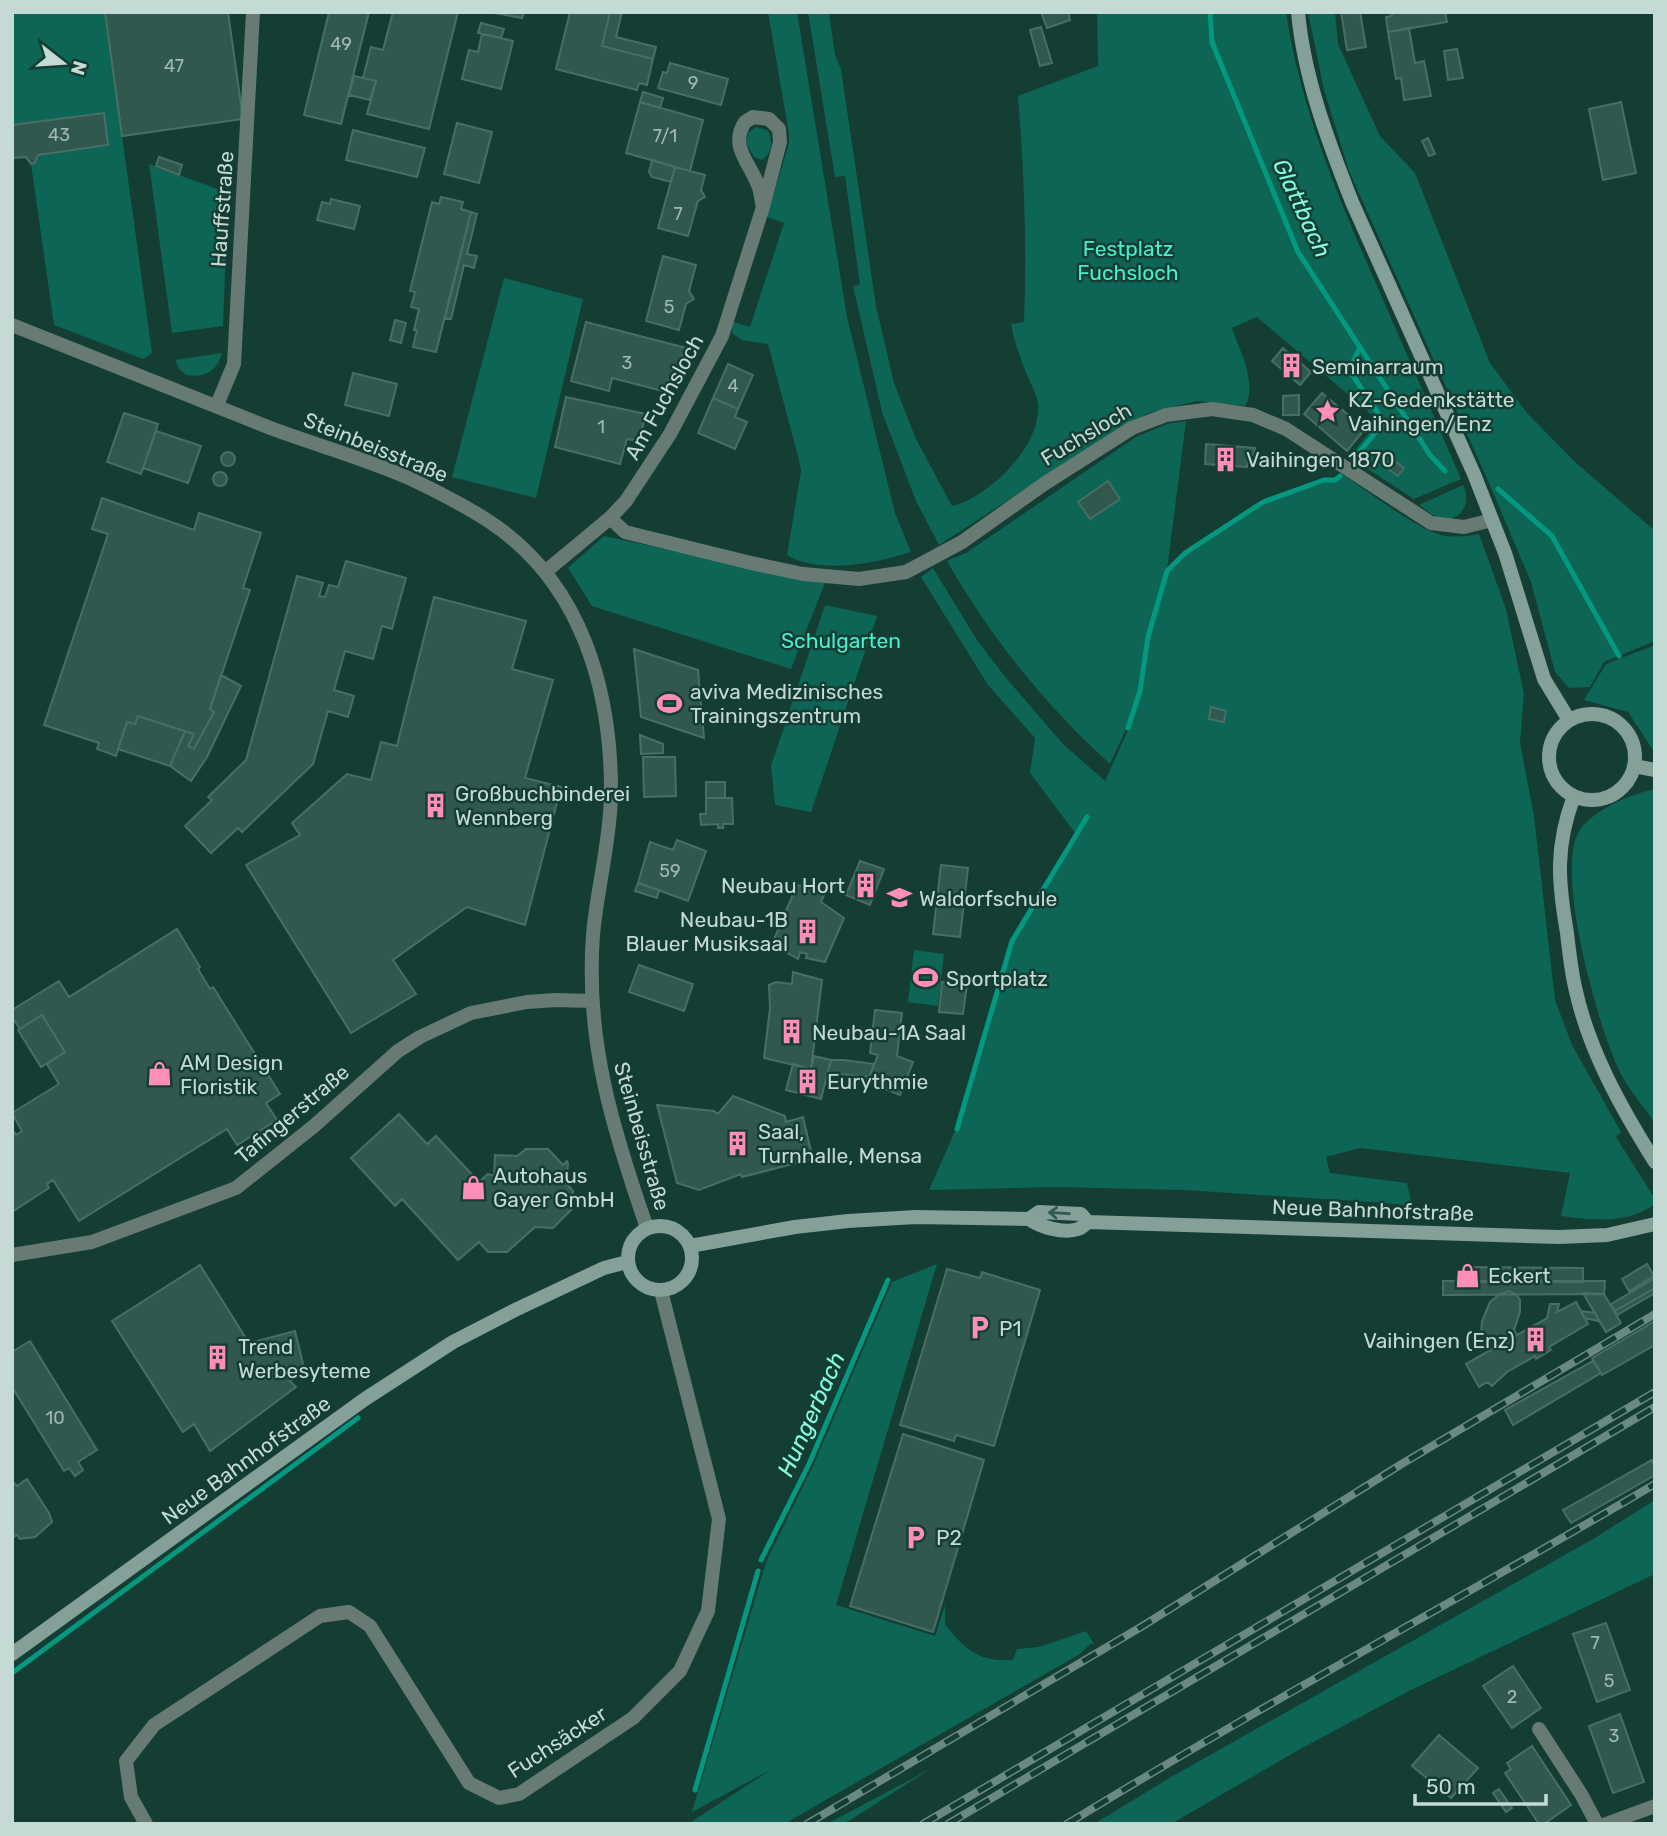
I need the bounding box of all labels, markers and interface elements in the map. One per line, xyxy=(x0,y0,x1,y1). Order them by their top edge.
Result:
north arrow xyxy=(28,28,98,98)
house number: 49 xyxy=(330,33,352,55)
house number: 47 xyxy=(164,55,184,77)
text: N xyxy=(66,58,92,78)
house number: 9 xyxy=(688,72,698,94)
house number: 43 xyxy=(48,124,70,146)
house number: 7/1 xyxy=(653,125,677,147)
street label: Hauffstraße xyxy=(205,150,239,268)
water label: Glattbach xyxy=(1267,154,1337,262)
house number: 7 xyxy=(673,203,683,225)
park label: Festplatz Fuchsloch xyxy=(1077,236,1179,285)
house number: 5 xyxy=(664,296,674,318)
street label: Am Fuchsloch xyxy=(619,330,709,464)
house number: 3 xyxy=(622,352,632,374)
building icon: Seminarraum xyxy=(1278,352,1306,380)
place label: Seminarraum xyxy=(1312,354,1444,379)
house number: 4 xyxy=(727,375,739,397)
place label: KZ-Gedenkstätte Vaihingen/Enz xyxy=(1348,387,1515,436)
street label: Fuchsloch xyxy=(1036,397,1136,471)
place icon: KZ-Gedenkstätte Vaihingen/Enz xyxy=(1314,397,1342,425)
street label: Steinbeisstraße xyxy=(300,407,452,487)
house number: 1 xyxy=(597,416,605,438)
building icon: Vaihingen 1870 xyxy=(1212,445,1240,473)
place label: Vaihingen 1870 xyxy=(1246,447,1394,472)
park label: Schulgarten xyxy=(781,628,901,653)
place label: aviva Medizinisches Trainingszentrum xyxy=(690,679,883,728)
sports icon: aviva Medizinisches Trainingszentrum xyxy=(656,689,684,717)
place label: Großbuchbinderei Wennberg xyxy=(455,781,630,830)
building icon: Großbuchbinderei Wennberg xyxy=(421,791,449,819)
house number: 59 xyxy=(659,860,681,882)
building icon: Neubau Hort xyxy=(851,871,879,899)
place label: Neubau Hort xyxy=(721,873,845,898)
school or university icon: Waldorfschule xyxy=(885,884,913,912)
place label: Waldorfschule xyxy=(919,886,1057,911)
place label: Neubau-1B Blauer Musiksaal xyxy=(625,907,788,956)
building icon: Neubau-1B Blauer Musiksaal xyxy=(794,917,822,945)
sports icon: Sportplatz xyxy=(912,964,940,992)
place label: Sportplatz xyxy=(946,966,1048,991)
building icon: Neubau-1A Saal xyxy=(778,1018,806,1046)
place label: Neubau-1A Saal xyxy=(812,1020,966,1045)
place label: AM Design Floristik xyxy=(180,1050,283,1099)
street label: Tafingerstraße xyxy=(230,1059,354,1169)
street label: Steinbeisstraße xyxy=(609,1059,675,1213)
shop icon: AM Design Floristik xyxy=(146,1060,174,1088)
building icon: Eurythmie xyxy=(793,1067,821,1095)
place label: Eurythmie xyxy=(827,1069,928,1094)
place label: Saal, Turnhalle, Mensa xyxy=(758,1119,922,1168)
building icon: Saal, Turnhalle, Mensa xyxy=(724,1129,752,1157)
place label: Autohaus Gayer GmbH xyxy=(493,1163,615,1212)
shop icon: Autohaus Gayer GmbH xyxy=(459,1173,487,1201)
street label: Neue Bahnhofstraße xyxy=(1271,1194,1475,1226)
one-way arrow xyxy=(1048,1206,1071,1219)
shop icon: Eckert xyxy=(1454,1261,1482,1289)
place label: Eckert xyxy=(1488,1263,1550,1288)
parking icon: P1 xyxy=(965,1314,993,1342)
place label: P1 xyxy=(999,1316,1021,1341)
building icon: Vaihingen (Enz) xyxy=(1521,1326,1549,1354)
place label: Vaihingen (Enz) xyxy=(1363,1328,1515,1353)
place label: Trend Werbesyteme xyxy=(238,1334,371,1383)
building icon: Trend Werbesyteme xyxy=(204,1344,232,1372)
water label: Hungerbach xyxy=(771,1347,851,1481)
street label: Neue Bahnhofstraße xyxy=(157,1390,335,1530)
house number: 10 xyxy=(45,1407,65,1429)
parking icon: P2 xyxy=(902,1523,930,1551)
place label: P2 xyxy=(936,1525,962,1550)
house number: 7 xyxy=(1590,1632,1600,1654)
house number: 5 xyxy=(1604,1670,1614,1692)
house number: 2 xyxy=(1507,1686,1517,1708)
street label: Fuchsäcker xyxy=(503,1701,611,1783)
house number: 3 xyxy=(1609,1725,1619,1747)
scale bar xyxy=(1415,1762,1546,1806)
text: 50 m xyxy=(1426,1774,1476,1799)

